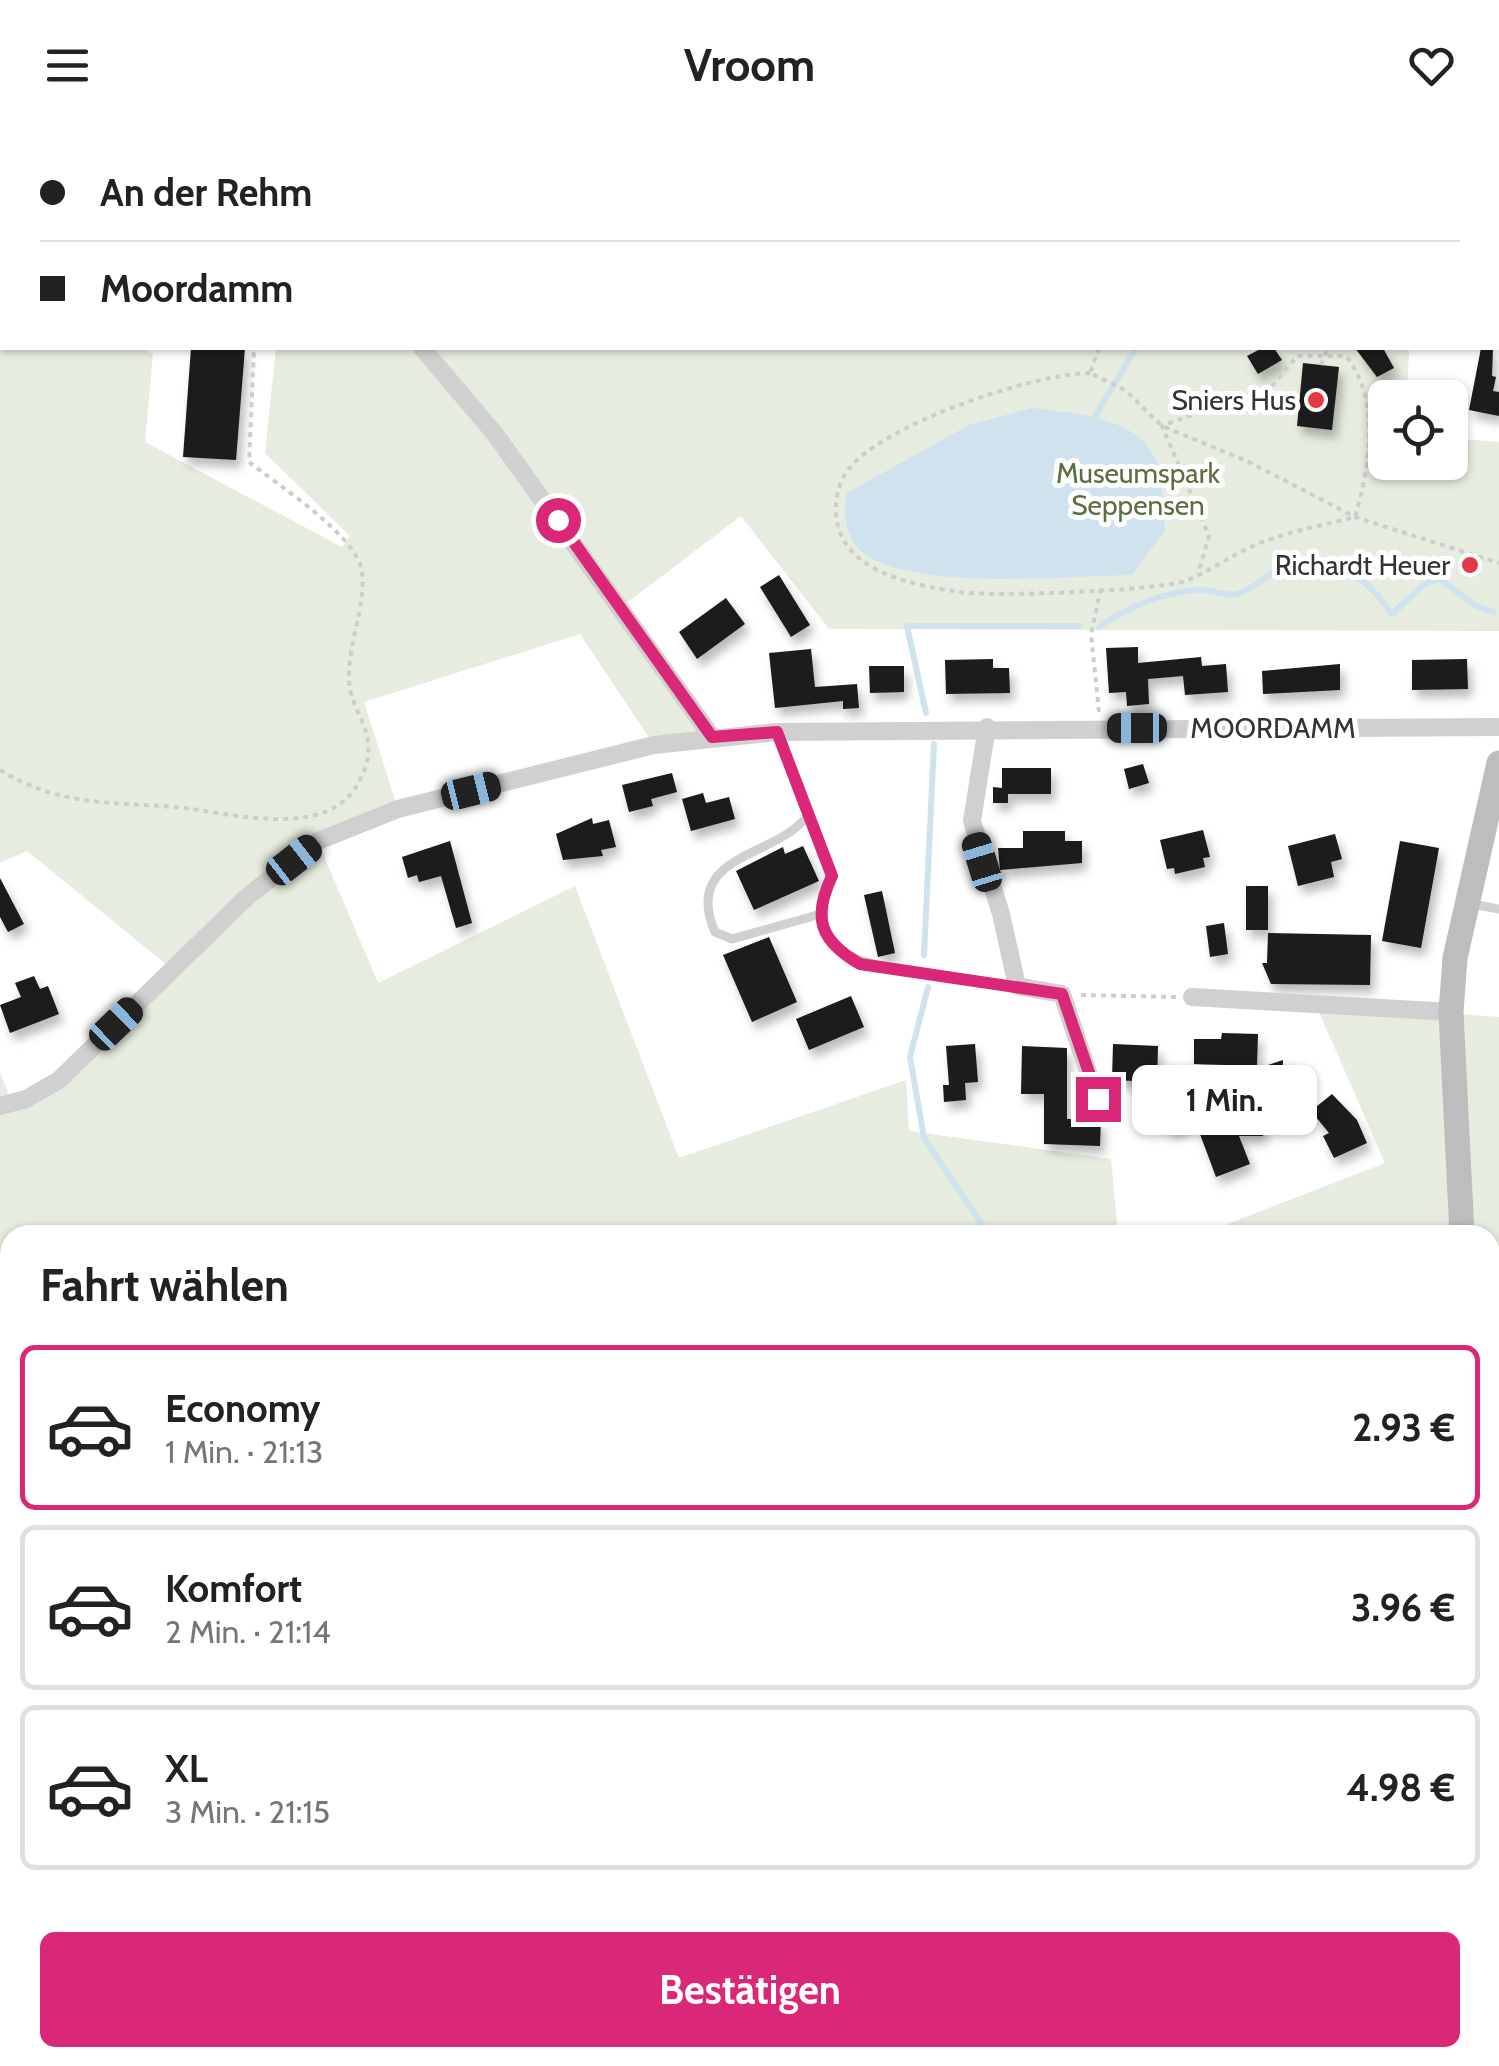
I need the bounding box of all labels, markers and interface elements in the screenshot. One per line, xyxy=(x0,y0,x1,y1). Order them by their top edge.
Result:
icon: menu xyxy=(40,38,95,93)
text: Vroom xyxy=(684,38,815,92)
icon: heart xyxy=(1404,38,1459,93)
text: An der Rehm xyxy=(100,169,312,216)
text: Moordamm xyxy=(100,265,293,312)
map controls xyxy=(1368,380,1468,480)
button: locate xyxy=(1368,380,1468,480)
place label: Sniers Hus xyxy=(1171,383,1296,417)
marker: Sniers Hus xyxy=(1305,389,1327,411)
park label: Museumspark Seppensen xyxy=(1056,456,1221,522)
route start xyxy=(536,498,581,543)
place label: Richardt Heuer xyxy=(1275,548,1450,582)
marker: Richardt Heuer xyxy=(1459,554,1481,576)
street label: MOORDAMM xyxy=(1190,711,1356,745)
car xyxy=(1107,713,1167,743)
car xyxy=(438,769,504,813)
car xyxy=(959,829,1005,895)
car xyxy=(261,830,327,890)
car xyxy=(84,992,148,1056)
callout: 1 Min. xyxy=(1133,1064,1318,1134)
route end xyxy=(1076,1077,1121,1122)
text: 1 Min. xyxy=(1186,1080,1263,1119)
text: Fahrt wählen xyxy=(40,1258,289,1312)
icon: car xyxy=(45,1383,135,1473)
text: Economy xyxy=(165,1385,320,1432)
text: 2.93 € xyxy=(1352,1404,1455,1451)
text: 1 Min. · 21:13 xyxy=(165,1432,323,1471)
icon: car xyxy=(45,1563,135,1653)
text: Komfort xyxy=(165,1565,302,1612)
text: 3.96 € xyxy=(1351,1584,1455,1631)
text: 2 Min. · 21:14 xyxy=(165,1612,331,1651)
icon: car xyxy=(45,1743,135,1833)
text: XL xyxy=(165,1745,208,1792)
text: 4.98 € xyxy=(1346,1764,1455,1811)
text: 3 Min. · 21:15 xyxy=(165,1792,330,1831)
button: Bestätigen xyxy=(40,1932,1460,2047)

